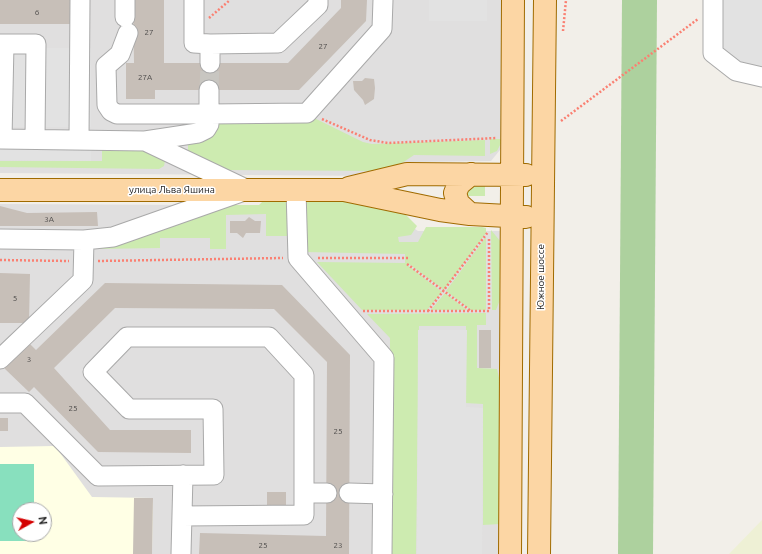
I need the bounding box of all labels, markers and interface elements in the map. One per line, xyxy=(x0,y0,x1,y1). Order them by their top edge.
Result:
house number: 6 xyxy=(35,7,39,17)
house number: 27 xyxy=(144,27,154,37)
house number: 27 xyxy=(318,41,328,51)
house number: 27А xyxy=(138,72,152,82)
street label: улица Льва Яшина xyxy=(129,184,215,196)
house number: 3А xyxy=(44,214,54,224)
street label: Южное шоссе xyxy=(535,244,547,310)
house number: 5 xyxy=(13,293,17,303)
house number: 3 xyxy=(27,354,31,364)
house number: 25 xyxy=(68,403,78,413)
house number: 25 xyxy=(333,426,343,436)
north arrow xyxy=(12,502,52,542)
text: N xyxy=(36,516,49,525)
house number: 25 xyxy=(258,540,268,550)
house number: 23 xyxy=(333,540,343,550)

